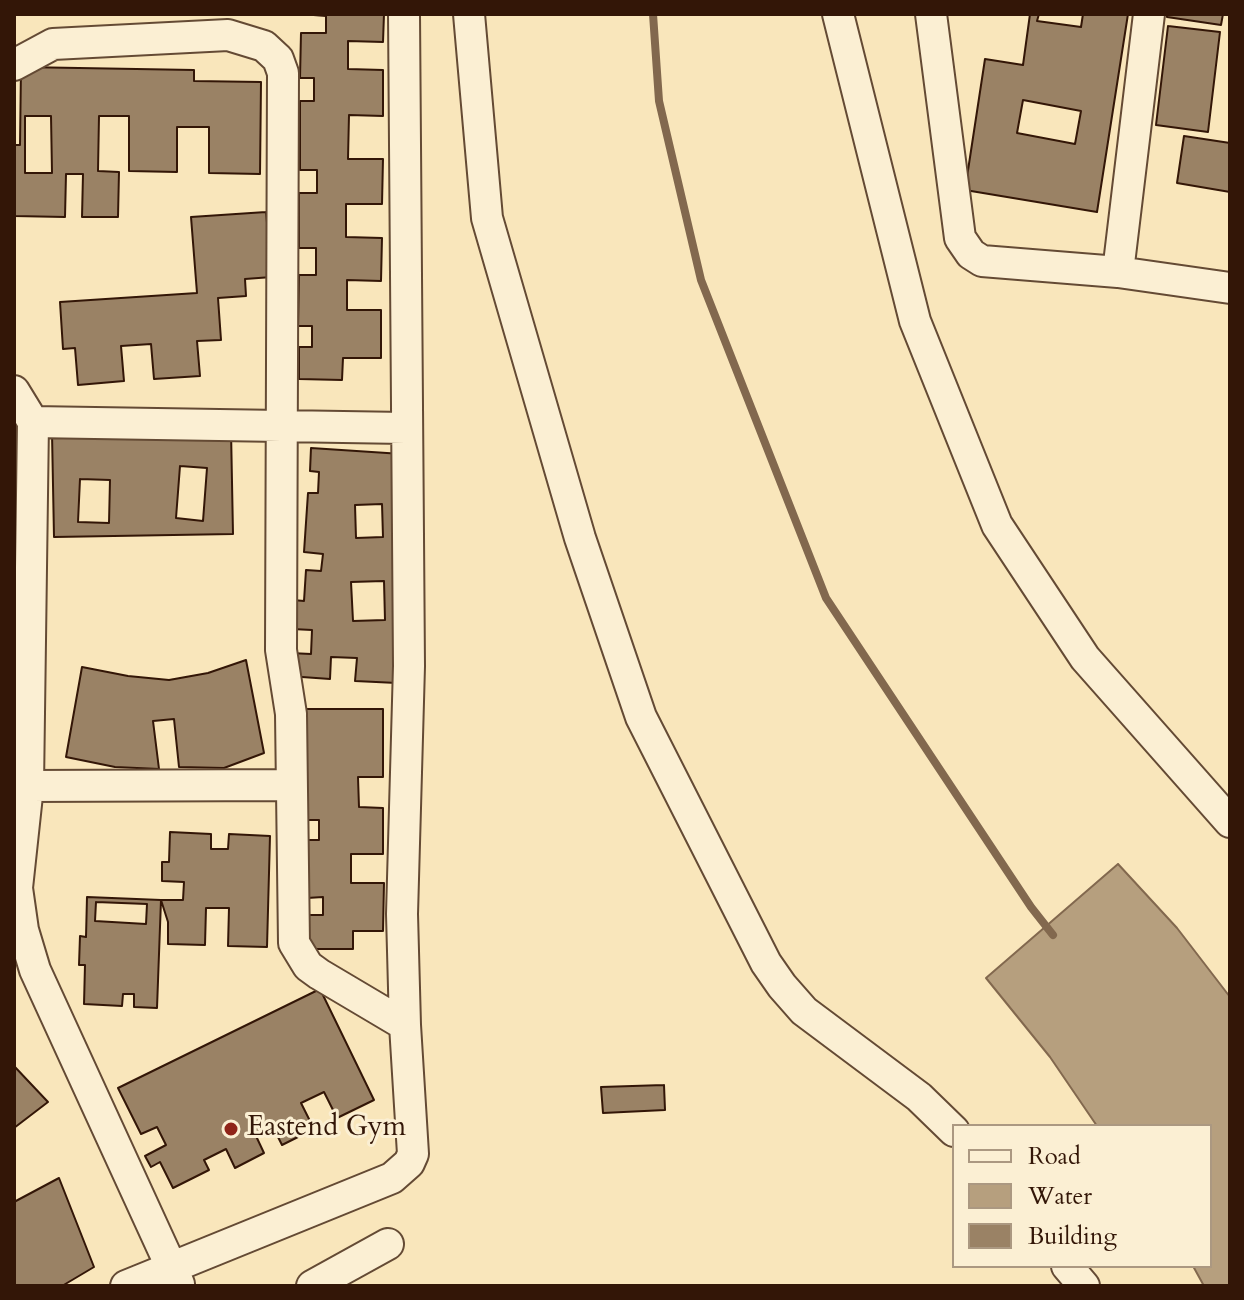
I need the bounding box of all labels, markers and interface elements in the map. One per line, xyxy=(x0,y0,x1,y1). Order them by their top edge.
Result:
place label: Eastend Gym xyxy=(247,1112,406,1146)
marker: Eastend Gym xyxy=(222,1120,240,1138)
legend xyxy=(952,1124,1212,1268)
text: Road xyxy=(1028,1140,1081,1173)
text: Water xyxy=(1028,1180,1092,1213)
text: Building xyxy=(1028,1220,1117,1253)

